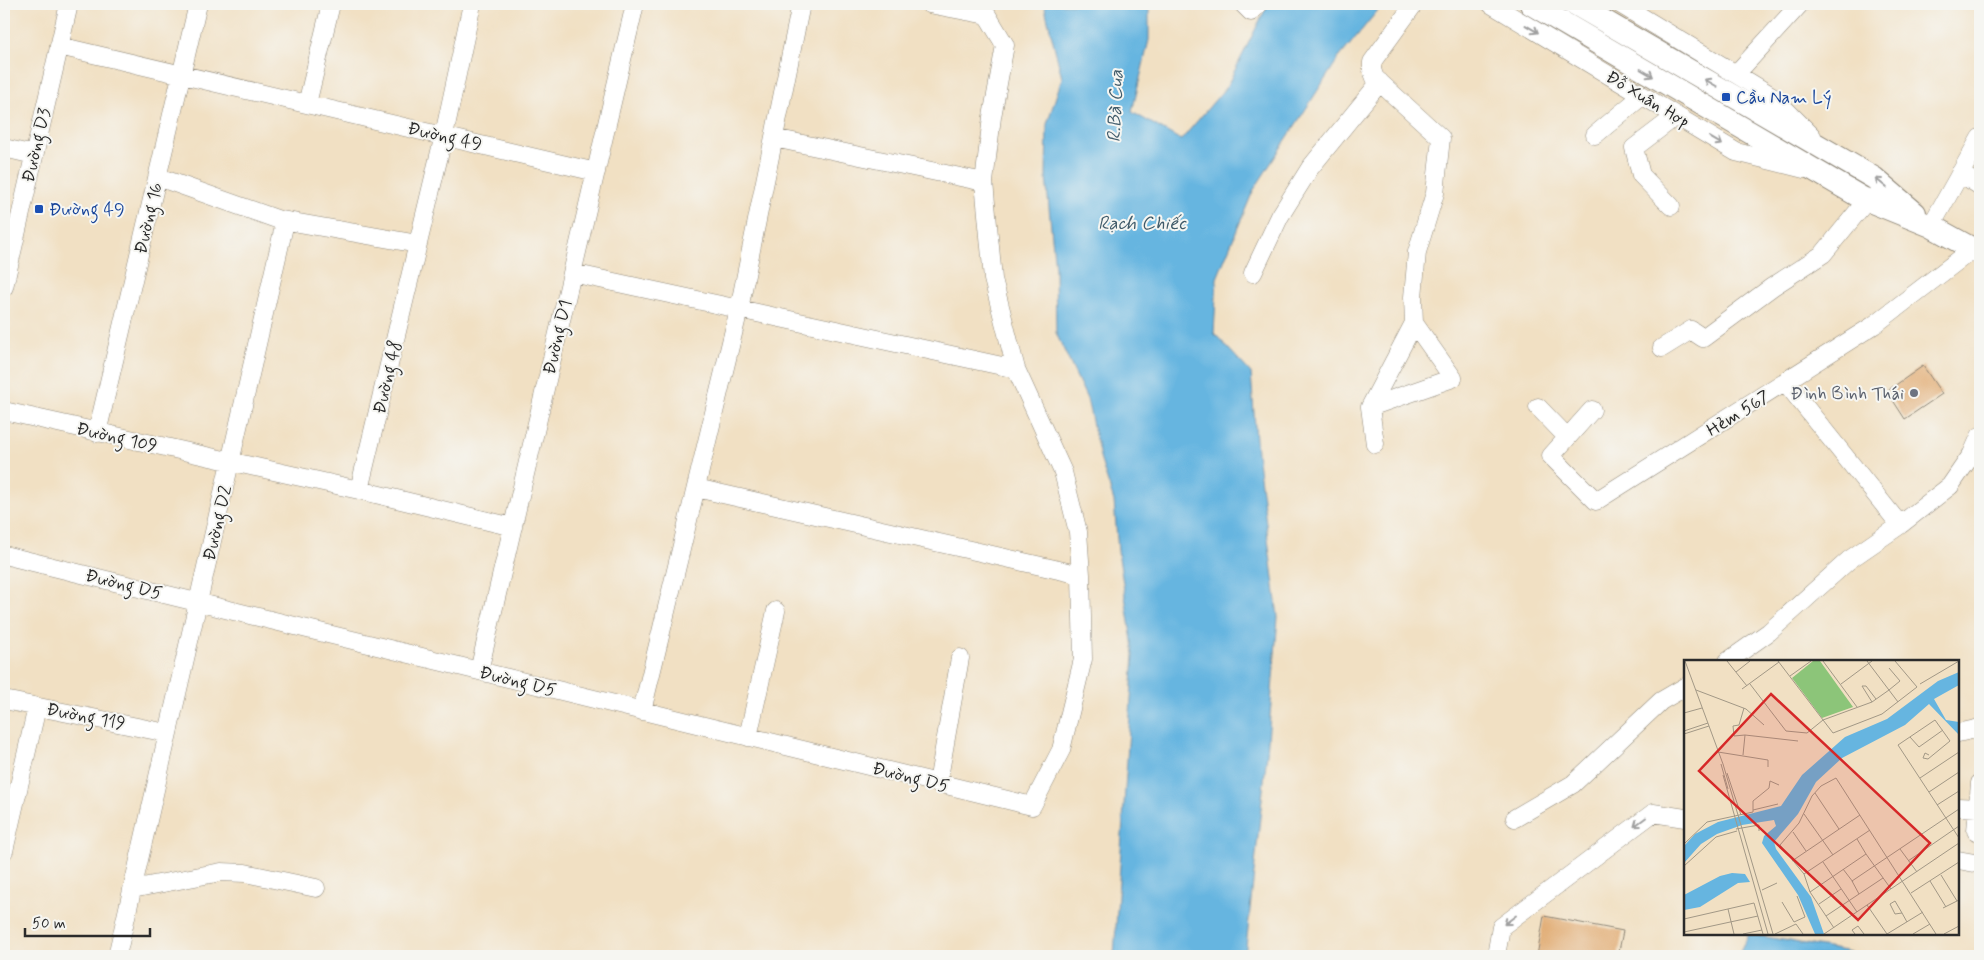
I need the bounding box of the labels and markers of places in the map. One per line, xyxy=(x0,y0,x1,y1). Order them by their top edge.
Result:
place label: Cầu Nam Lý xyxy=(1736,86,1831,110)
marker: Cầu Nam Lý xyxy=(1720,91,1732,103)
place label: Đường 49 xyxy=(49,198,125,224)
marker: Đường 49 xyxy=(33,203,45,215)
place label: Đình Bình Thái xyxy=(1791,382,1904,406)
marker: Đình Bình Thái xyxy=(1908,387,1920,399)

